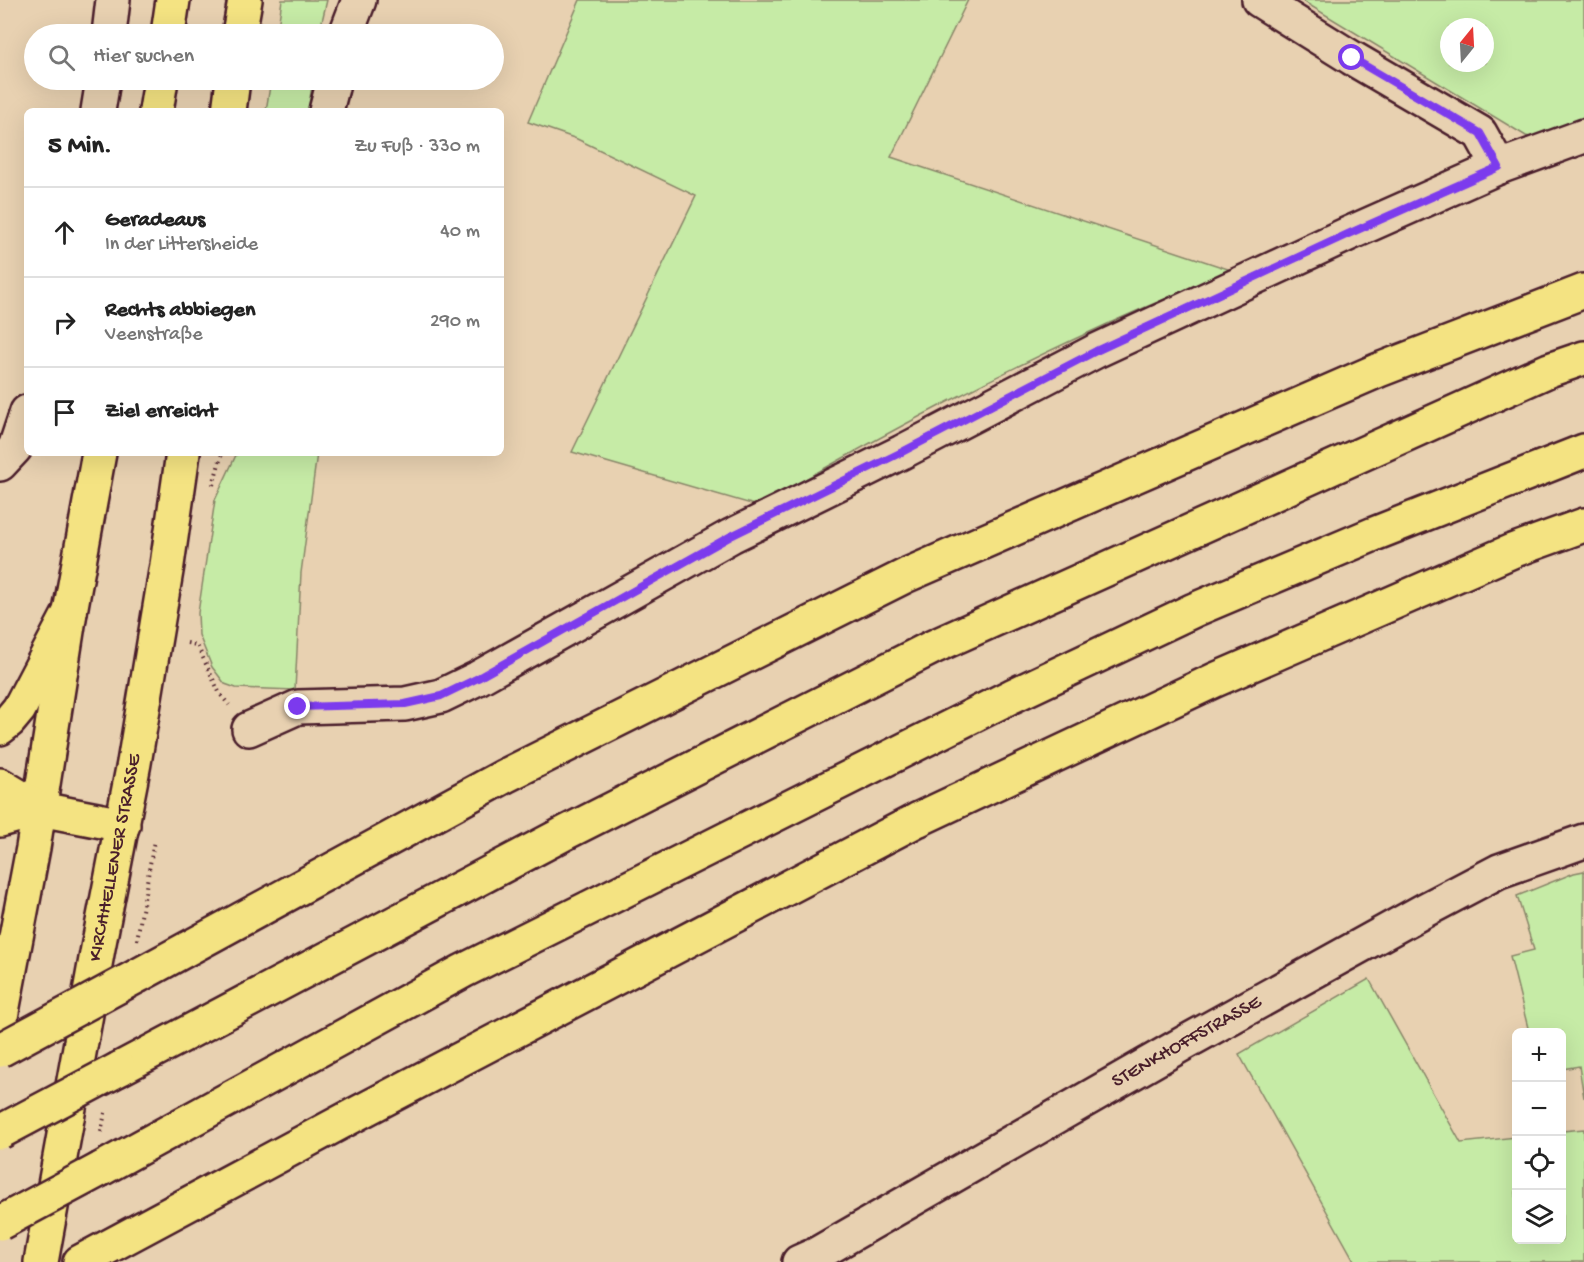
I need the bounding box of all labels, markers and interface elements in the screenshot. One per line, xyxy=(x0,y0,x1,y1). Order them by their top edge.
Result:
north arrow xyxy=(1440,18,1494,72)
search box xyxy=(24,24,504,90)
icon: search xyxy=(45,41,78,74)
text: Hier suchen xyxy=(93,44,194,70)
route start xyxy=(1338,44,1364,70)
text: 5 Min. xyxy=(48,132,112,163)
text: Zu Fuß · 330 m xyxy=(354,136,480,159)
text: Geradeaus xyxy=(105,208,205,234)
icon: ahead xyxy=(48,216,81,249)
text: 40 m xyxy=(440,221,480,244)
text: In der Littersheide xyxy=(105,234,258,257)
text: Rechts abbiegen xyxy=(105,298,255,324)
icon: right xyxy=(48,306,81,339)
text: 290 m xyxy=(430,311,480,334)
text: Veenstraße xyxy=(105,324,202,347)
icon: arrive xyxy=(48,396,81,429)
text: Ziel erreicht xyxy=(105,399,217,425)
route end xyxy=(284,693,310,719)
street label: KIRCHHELLENER STRASSE xyxy=(84,751,147,963)
street label: STENKHOFFSTRASSE xyxy=(1108,990,1267,1093)
map controls xyxy=(1512,1028,1566,1244)
button: + xyxy=(1512,1028,1566,1082)
button: − xyxy=(1512,1082,1566,1136)
button: locate xyxy=(1512,1136,1566,1190)
button: layers xyxy=(1512,1190,1566,1244)

